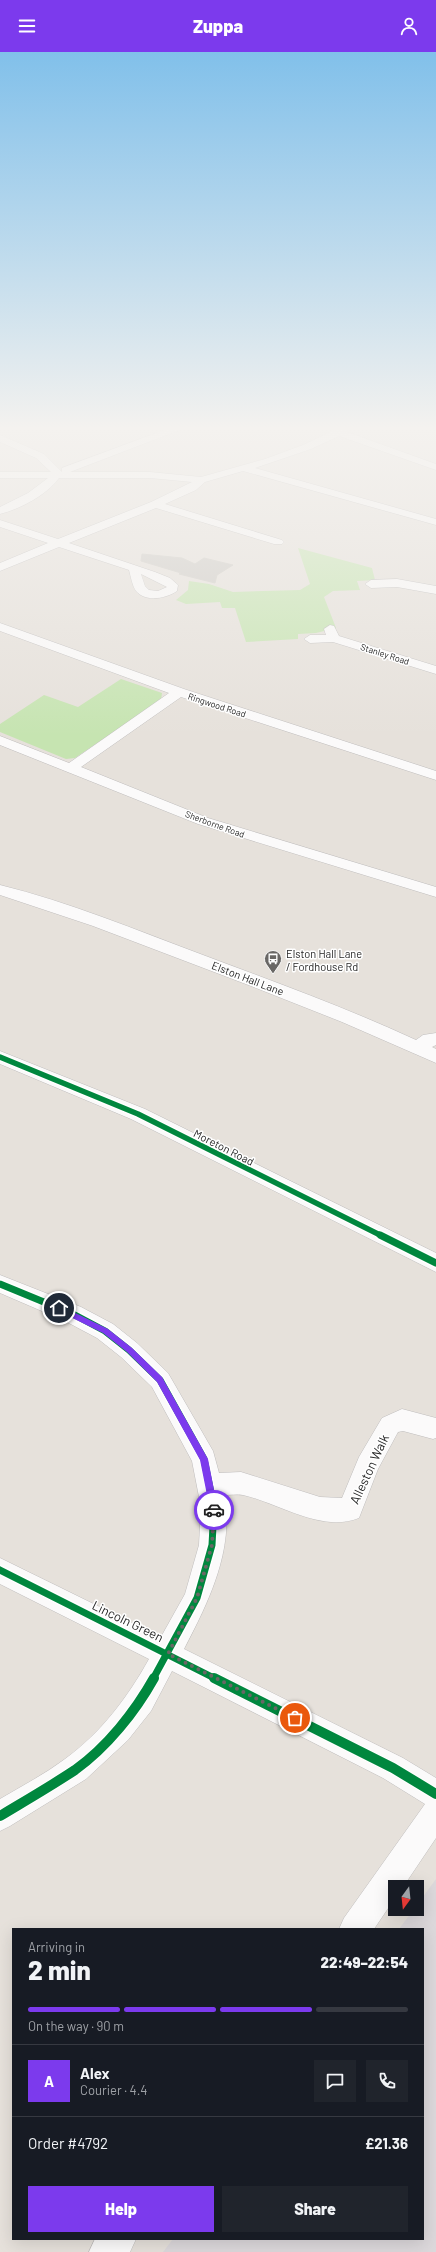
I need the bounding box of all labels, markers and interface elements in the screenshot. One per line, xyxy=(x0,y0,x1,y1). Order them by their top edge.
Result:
icon: menu xyxy=(16,15,38,37)
text: Zuppa xyxy=(193,15,243,37)
icon: person xyxy=(398,15,420,37)
street label: Stanley Road xyxy=(359,641,411,667)
street label: Ringwood Road xyxy=(187,690,247,720)
street label: Sherborne Road xyxy=(184,808,246,840)
place label: Elston Hall Lane / Fordhouse Rd xyxy=(286,947,362,973)
bus stop icon: Elston Hall Lane / Fordhouse Rd xyxy=(263,949,283,974)
street label: Elston Hall Lane xyxy=(210,958,286,998)
street label: Moreton Road xyxy=(192,1126,256,1168)
pin xyxy=(42,1291,76,1325)
icon: home xyxy=(48,1297,70,1319)
street label: Alleston Walk xyxy=(346,1431,392,1506)
courier xyxy=(194,1490,234,1530)
icon: car xyxy=(203,1499,225,1521)
street label: Lincoln Green xyxy=(90,1597,166,1645)
pin xyxy=(278,1701,312,1735)
icon: bag xyxy=(284,1707,306,1729)
north arrow xyxy=(388,1880,424,1916)
map controls xyxy=(388,1880,424,1916)
text: Arriving in xyxy=(28,1939,85,1955)
text: 22:49–22:54 xyxy=(321,1953,408,1971)
text: 2 min xyxy=(28,1954,91,1985)
text: On the way · 90 m xyxy=(28,2018,124,2034)
button: chat xyxy=(314,2060,356,2102)
button: phone xyxy=(366,2060,408,2102)
text: Alex xyxy=(80,2064,110,2082)
text: A xyxy=(44,2072,54,2090)
text: Courier · 4.4 xyxy=(80,2082,148,2098)
text: Order #4792 xyxy=(28,2134,108,2152)
text: £21.36 xyxy=(365,2134,408,2152)
button: Help xyxy=(28,2186,214,2232)
button: Share xyxy=(222,2186,408,2232)

